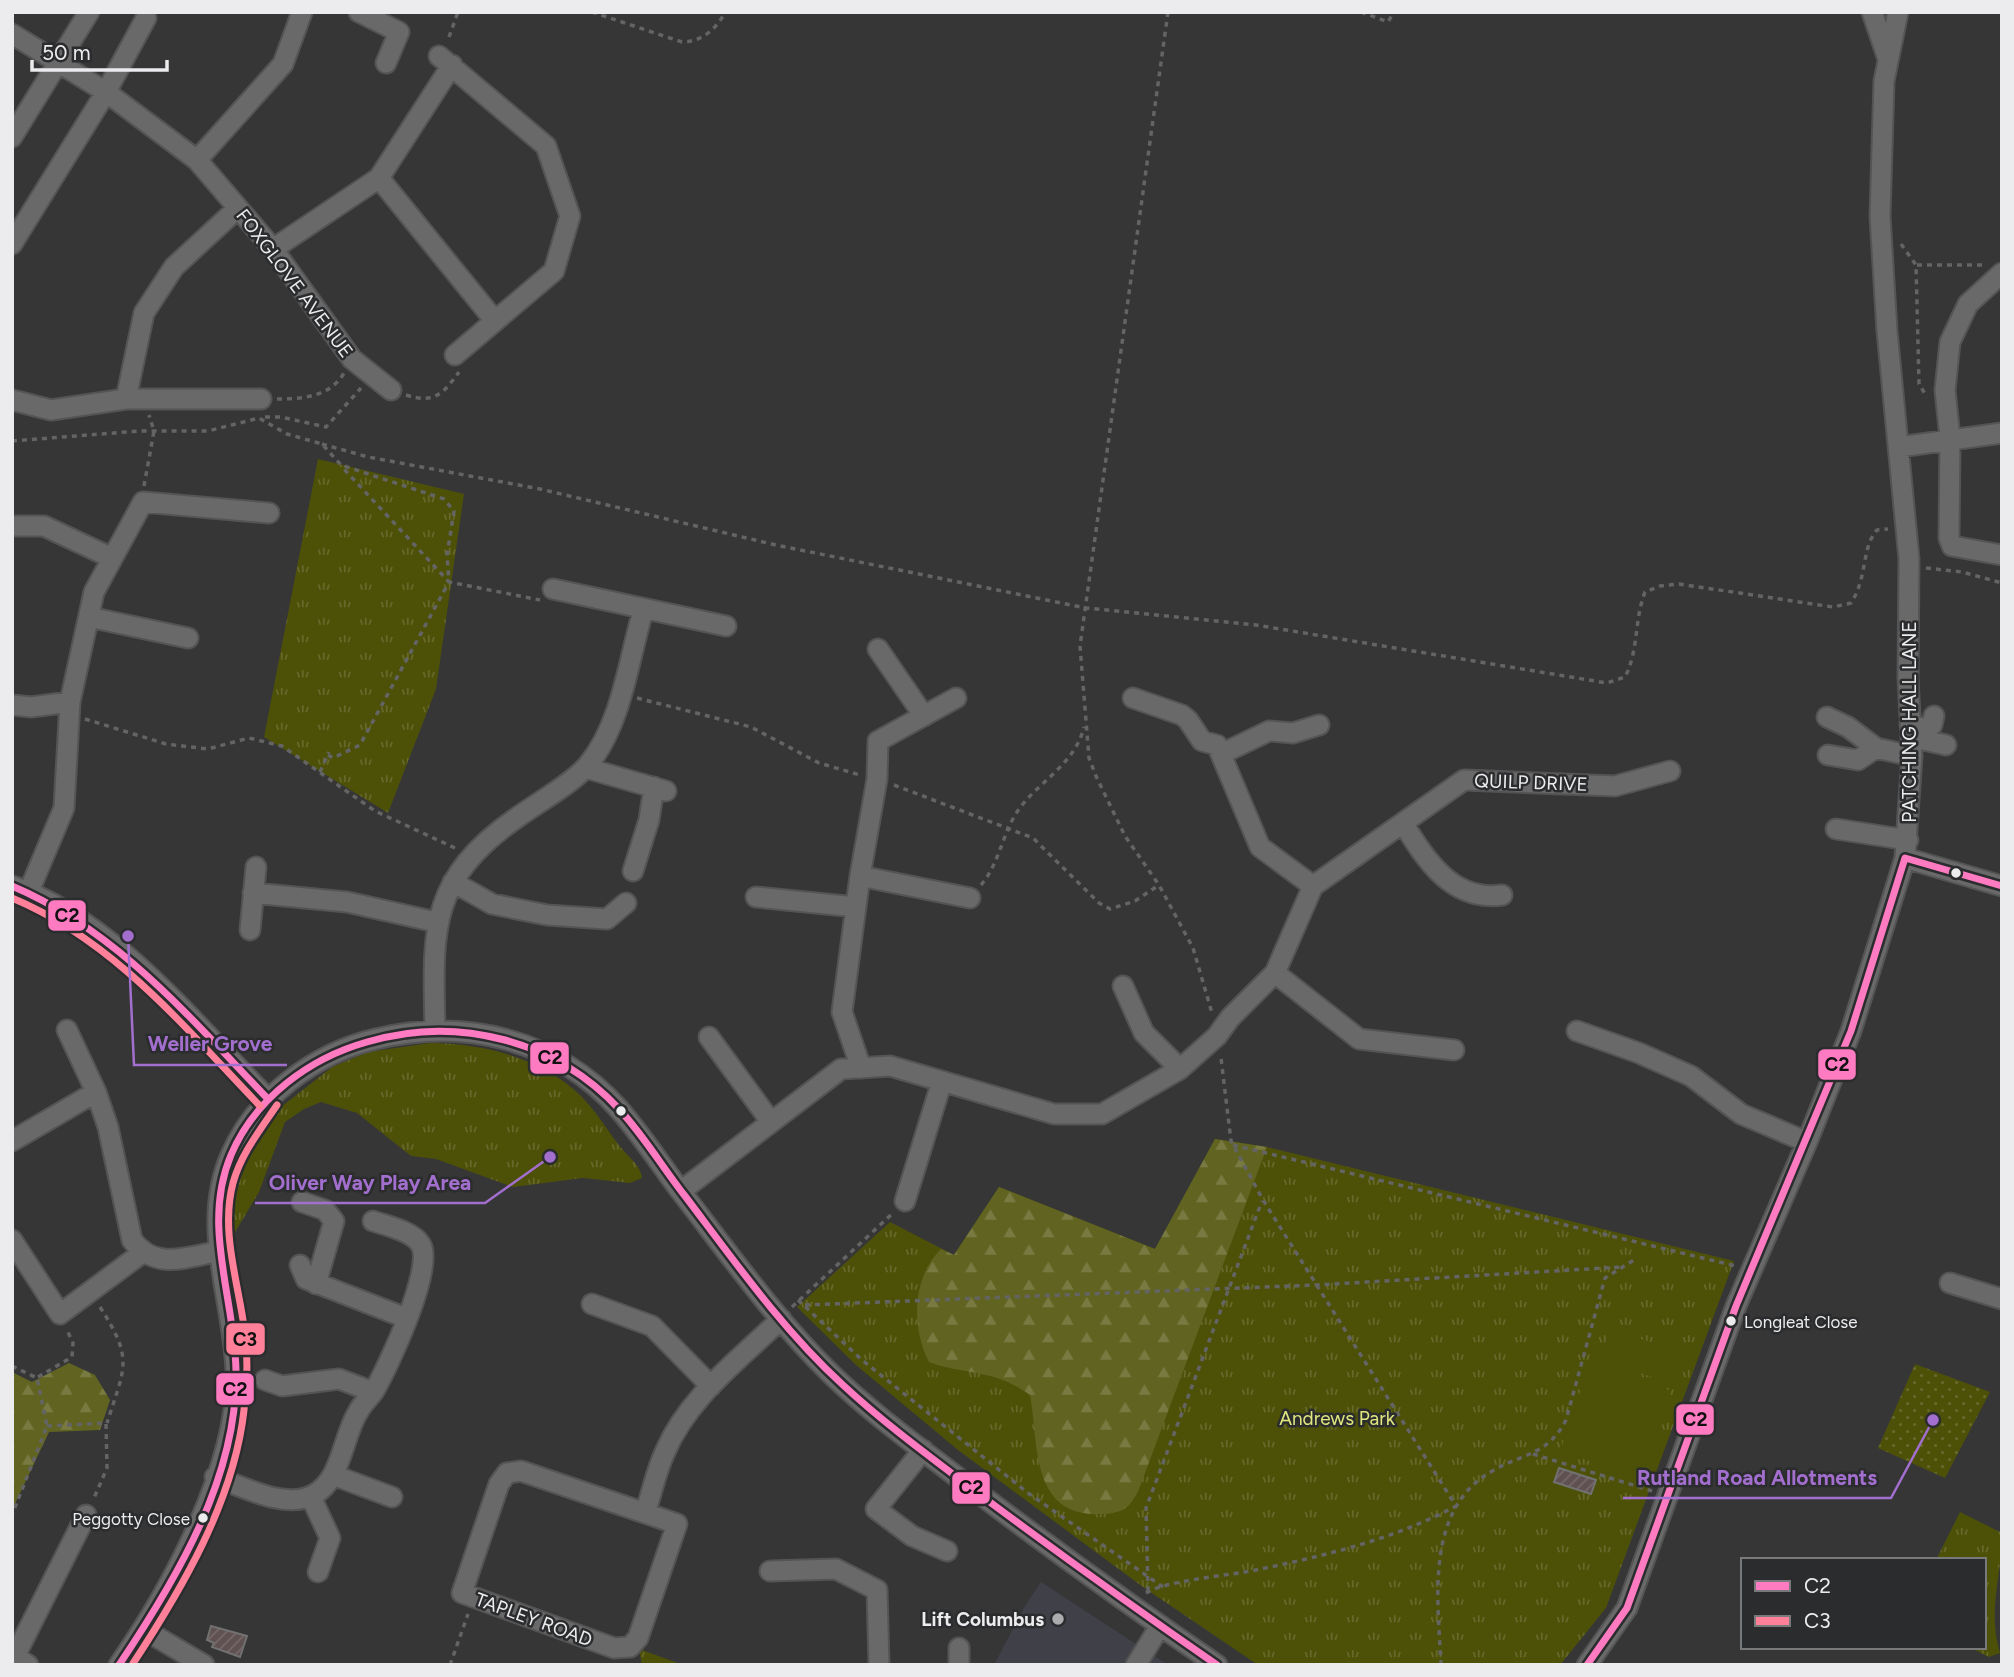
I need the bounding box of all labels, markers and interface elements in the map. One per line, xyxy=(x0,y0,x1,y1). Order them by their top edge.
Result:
scale bar xyxy=(32,28,166,72)
text: 50 m xyxy=(42,40,91,65)
street label: FOXGLOVE AVENUE xyxy=(231,204,358,362)
street label: PATCHING HALL LANE xyxy=(1898,621,1921,823)
street label: QUILP DRIVE xyxy=(1474,769,1588,796)
unlabelled marker xyxy=(1949,866,1963,880)
line badge: C2 xyxy=(47,899,87,932)
text: C2 xyxy=(55,904,79,927)
callout: Weller Grove xyxy=(134,1023,287,1065)
text: Weller Grove xyxy=(148,1031,273,1056)
line badge: C2 xyxy=(529,1041,570,1075)
text: C2 xyxy=(538,1046,562,1069)
line badge: C2 xyxy=(1817,1048,1857,1081)
text: C2 xyxy=(1825,1053,1849,1076)
unlabelled marker xyxy=(614,1104,628,1118)
callout: Oliver Way Play Area xyxy=(255,1161,485,1203)
text: Oliver Way Play Area xyxy=(269,1170,471,1195)
place label: Longleat Close xyxy=(1744,1312,1858,1332)
marker: Longleat Close xyxy=(1724,1314,1738,1328)
line badge: C3 xyxy=(225,1322,266,1356)
text: C3 xyxy=(233,1328,257,1351)
line badge: C2 xyxy=(215,1372,255,1406)
text: C2 xyxy=(223,1378,247,1401)
line badge: C2 xyxy=(1675,1403,1715,1436)
park label: Andrews Park xyxy=(1279,1407,1396,1430)
text: C2 xyxy=(1683,1408,1707,1431)
callout: Rutland Road Allotments xyxy=(1623,1456,1891,1498)
text: Rutland Road Allotments xyxy=(1637,1465,1877,1490)
line badge: C2 xyxy=(951,1471,991,1505)
text: C2 xyxy=(959,1476,983,1499)
place label: Peggotty Close xyxy=(72,1509,190,1529)
marker: Peggotty Close xyxy=(196,1511,210,1525)
legend xyxy=(1741,1558,1986,1649)
text: C2 xyxy=(1804,1573,1831,1598)
street label: TAPLEY ROAD xyxy=(472,1588,596,1651)
place label: Lift Columbus xyxy=(921,1608,1044,1631)
text: C3 xyxy=(1804,1608,1831,1633)
marker: Lift Columbus xyxy=(1050,1611,1066,1627)

